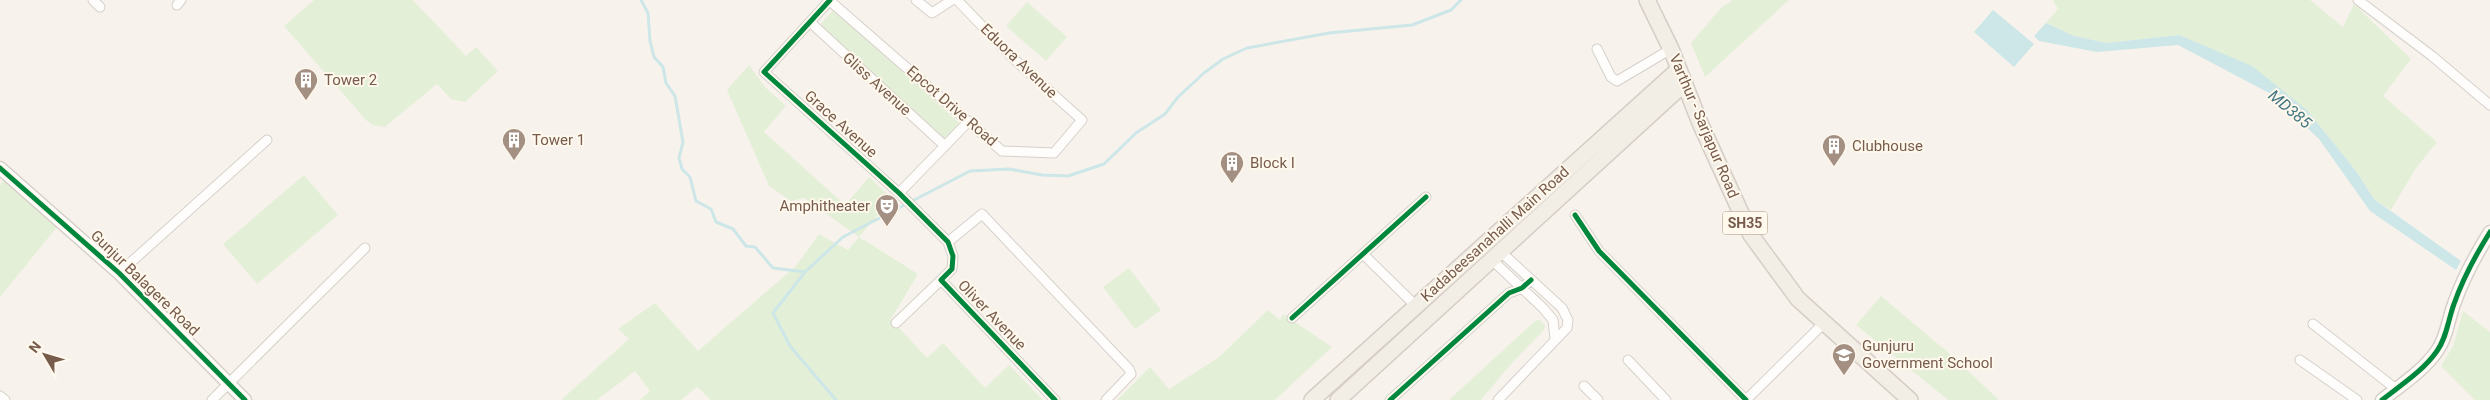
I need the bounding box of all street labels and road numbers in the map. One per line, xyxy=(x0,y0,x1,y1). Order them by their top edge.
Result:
street label: Eduora Avenue xyxy=(977,20,1061,102)
street label: Gliss Avenue xyxy=(839,49,915,119)
street label: Varthur - Sarjapur Road xyxy=(1665,51,1743,201)
street label: Epcot Drive Road xyxy=(903,62,1001,150)
street label: Grace Avenue xyxy=(801,87,881,161)
street label: Kadabeesanahalli Main Road xyxy=(1417,163,1573,305)
road number: SH35 xyxy=(1722,212,1768,234)
street label: Gunjur Balagere Road xyxy=(87,226,203,340)
street label: Oliver Avenue xyxy=(954,276,1030,354)

